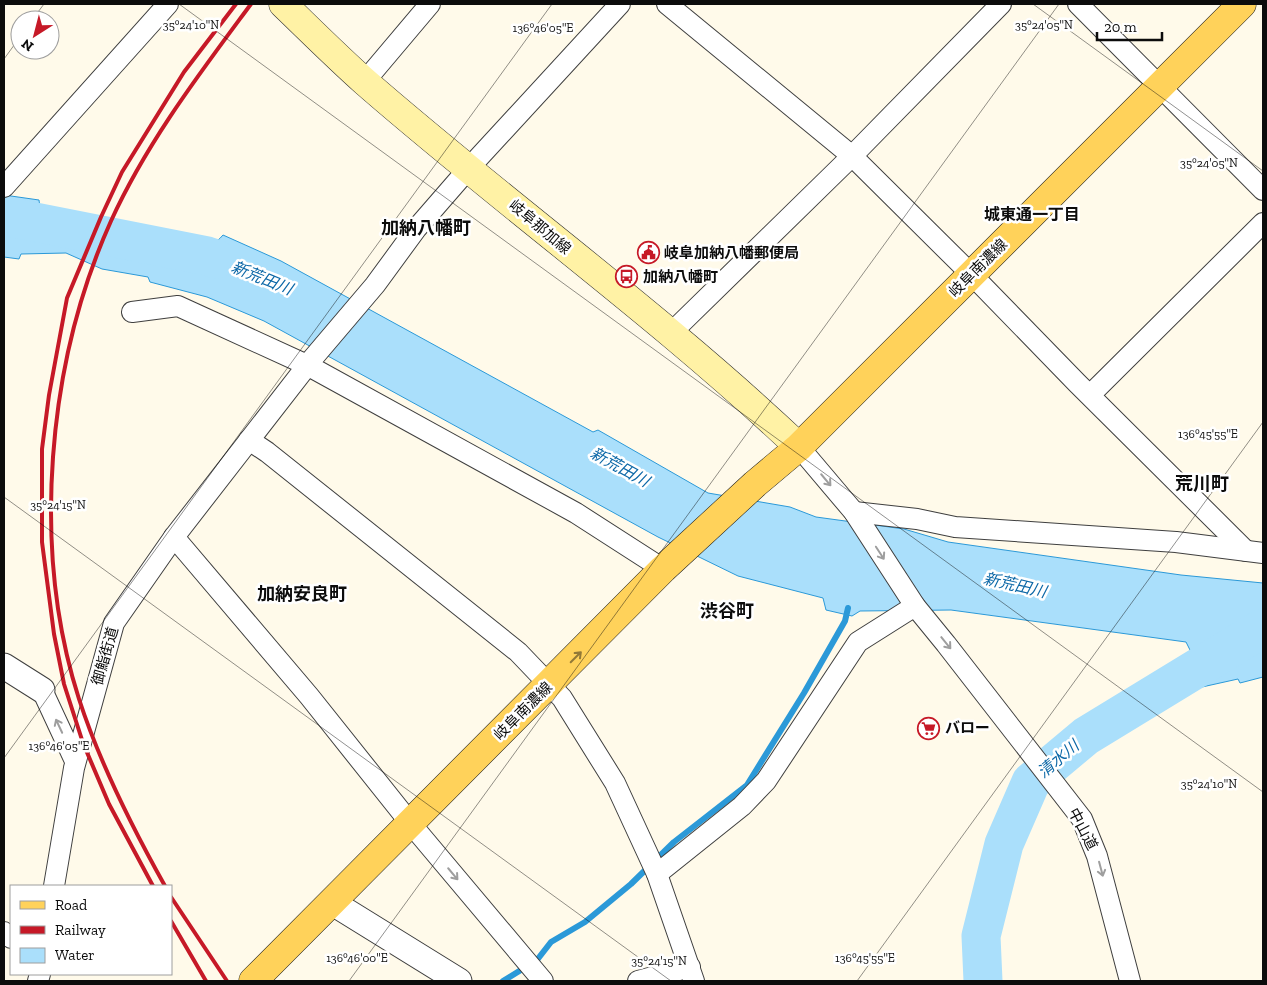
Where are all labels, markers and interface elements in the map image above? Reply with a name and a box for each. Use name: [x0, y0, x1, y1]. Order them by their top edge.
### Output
north arrow: [10, 10, 60, 60]
scale bar: [1097, 10, 1162, 42]
text: 35°24'10"N: [163, 18, 219, 32]
text: 35°24'05"N: [1015, 18, 1073, 32]
text: 20 m: [1104, 18, 1137, 36]
text: 136°46'05"E: [513, 21, 573, 35]
text: N: [18, 35, 37, 55]
text: 35°24'05"N: [1180, 156, 1238, 170]
street label: 岐阜那加線: [505, 196, 575, 258]
district label: 城東通一丁目: [984, 205, 1080, 224]
district label: 加納八幡町: [381, 217, 471, 239]
street label: 岐阜南濃線: [945, 235, 1011, 301]
public building icon: 岐阜加納八幡郵便局: [636, 241, 660, 265]
place label: 岐阜加納八幡郵便局: [664, 244, 799, 262]
water label: 新荒田川: [229, 257, 297, 300]
bus stop icon: 加納八幡町: [615, 265, 639, 289]
place label: 加納八幡町: [643, 268, 718, 286]
text: 136°45'55"E: [1178, 427, 1238, 441]
water label: 新荒田川: [587, 443, 654, 492]
one-way arrow: [820, 473, 832, 486]
district label: 荒川町: [1175, 473, 1229, 495]
text: 35°24'15"N: [30, 498, 86, 512]
one-way arrow: [875, 545, 885, 559]
water label: 新荒田川: [982, 569, 1050, 602]
district label: 加納安良町: [257, 583, 347, 605]
district label: 渋谷町: [700, 600, 754, 622]
street label: 御鮨街道: [88, 625, 122, 687]
one-way arrow: [940, 637, 952, 650]
one-way arrow: [570, 650, 582, 663]
street label: 岐阜南濃線: [490, 678, 556, 744]
supermarket icon: バロー: [917, 716, 941, 740]
one-way arrow: [54, 718, 64, 733]
place label: バロー: [945, 719, 990, 737]
water label: 清水川: [1034, 735, 1084, 782]
text: 136°46'05"E: [29, 739, 89, 753]
text: 35°24'10"N: [1181, 777, 1237, 791]
street label: 中山道: [1064, 805, 1102, 853]
one-way arrow: [1097, 861, 1106, 877]
one-way arrow: [447, 867, 458, 880]
legend: [10, 885, 172, 975]
text: Road: [55, 896, 88, 914]
text: Railway: [55, 921, 106, 939]
text: Water: [55, 946, 95, 964]
text: 136°46'00"E: [326, 951, 388, 965]
text: 136°45'55"E: [835, 951, 895, 965]
text: 35°24'15"N: [631, 954, 687, 968]

